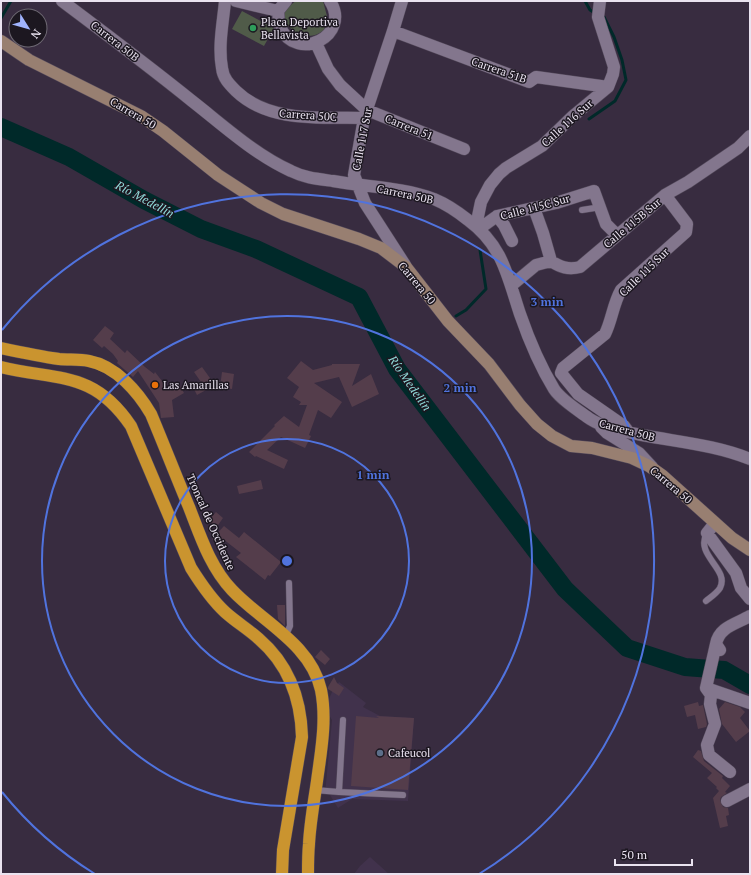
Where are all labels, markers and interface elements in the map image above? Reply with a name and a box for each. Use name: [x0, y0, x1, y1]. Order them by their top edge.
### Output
north arrow: [8, 8, 48, 48]
place label: Placa Deportiva Bellavista: [261, 15, 339, 42]
street label: Carrera 50B: [88, 18, 142, 64]
marker: Placa Deportiva Bellavista: [248, 23, 258, 33]
text: N: [27, 26, 44, 42]
street label: Carrera 51B: [470, 54, 529, 86]
street label: Carrera 50: [107, 94, 159, 132]
street label: Calle 116 Sur: [538, 96, 596, 150]
street label: Calle 117 Sur: [349, 105, 375, 172]
street label: Carrera 50C: [279, 106, 337, 124]
street label: Carrera 51: [383, 111, 435, 143]
water label: Río Medellín: [112, 177, 177, 221]
street label: Carrera 50B: [375, 181, 435, 207]
street label: Calle 115C Sur: [499, 191, 572, 223]
street label: Calle 115B Sur: [600, 194, 664, 251]
street label: Calle 115 Sur: [616, 244, 672, 299]
street label: Carrera 50: [395, 259, 439, 307]
text: 3 min: [531, 294, 564, 309]
water label: Río Medellín: [385, 352, 435, 414]
place label: Las Amarillas: [163, 378, 229, 392]
marker: Las Amarillas: [150, 380, 160, 390]
text: 2 min: [444, 380, 477, 395]
street label: Carrera 50B: [597, 416, 657, 444]
street label: Carrera 50: [647, 463, 695, 507]
text: 1 min: [357, 467, 390, 482]
street label: Troncal de Occidente: [184, 472, 239, 573]
centre of rings: [280, 554, 294, 568]
place label: Cafeucol: [388, 746, 430, 760]
marker: Cafeucol: [375, 748, 385, 758]
scale bar: [615, 841, 692, 867]
text: 50 m: [621, 847, 648, 862]

